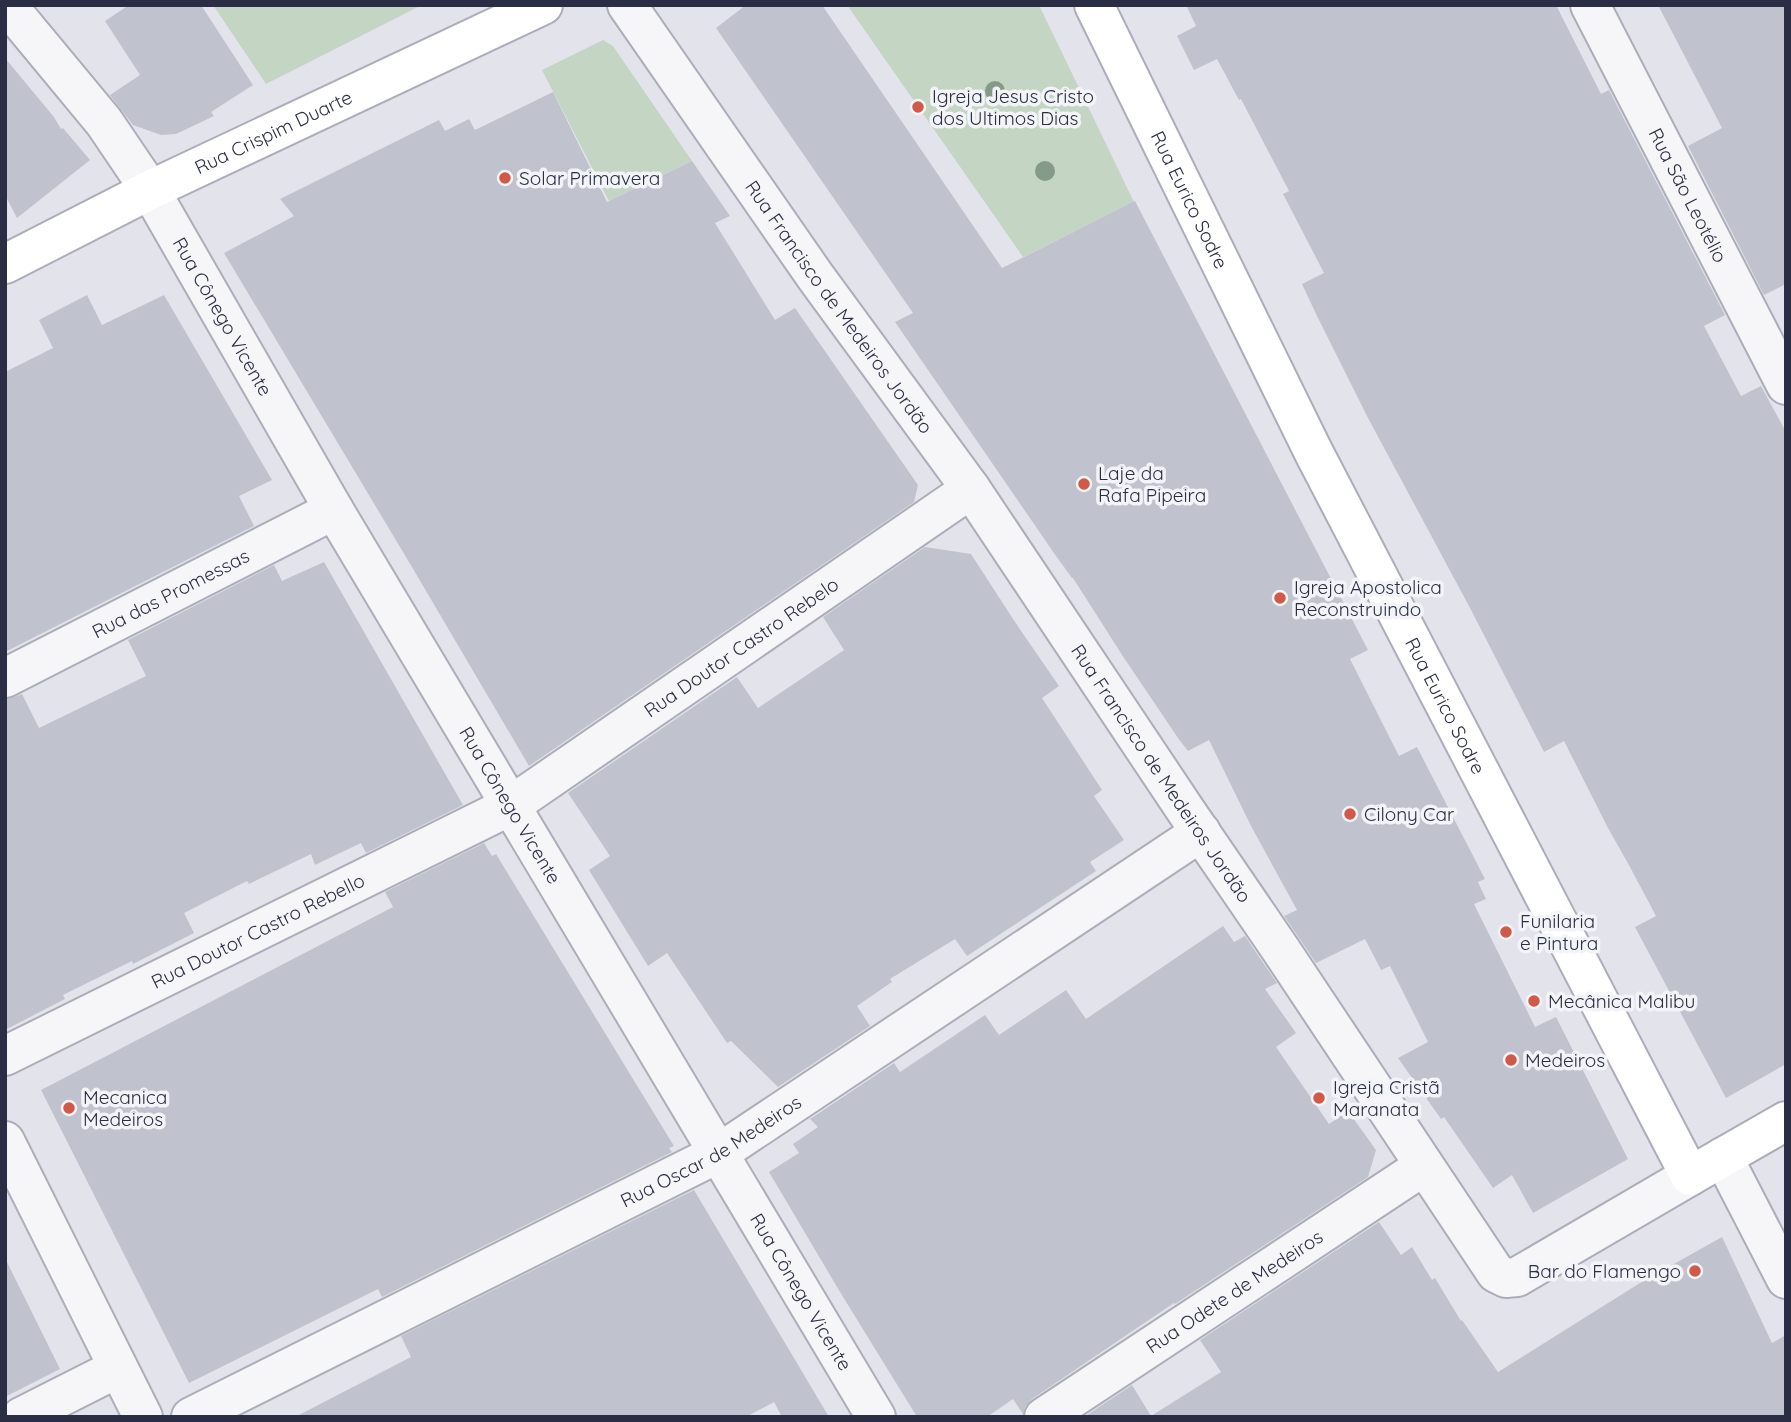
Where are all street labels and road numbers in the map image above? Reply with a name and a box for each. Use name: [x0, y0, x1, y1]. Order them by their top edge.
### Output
street label: Rua Crispim Duarte: [191, 85, 356, 179]
street label: Rua São Leotélio: [1643, 124, 1733, 267]
street label: Rua Eurico Sodre: [1146, 127, 1234, 273]
street label: Rua Francisco de Medeiros Jordão: [740, 176, 938, 438]
street label: Rua Cônego Vicente: [168, 233, 278, 400]
street label: Rua das Promessas: [88, 543, 253, 644]
street label: Rua Doutor Castro Rebelo: [639, 572, 843, 722]
street label: Rua Eurico Sodre: [1400, 633, 1491, 778]
street label: Rua Francisco de Medeiros Jordão: [1066, 640, 1257, 907]
street label: Rua Cônego Vicente: [454, 722, 567, 888]
street label: Rua Doutor Castro Rebello: [147, 868, 368, 994]
street label: Rua Oscar de Medeiros: [616, 1090, 806, 1212]
street label: Rua Cônego Vicente: [745, 1209, 857, 1375]
street label: Rua Odete de Medeiros: [1141, 1224, 1327, 1358]

